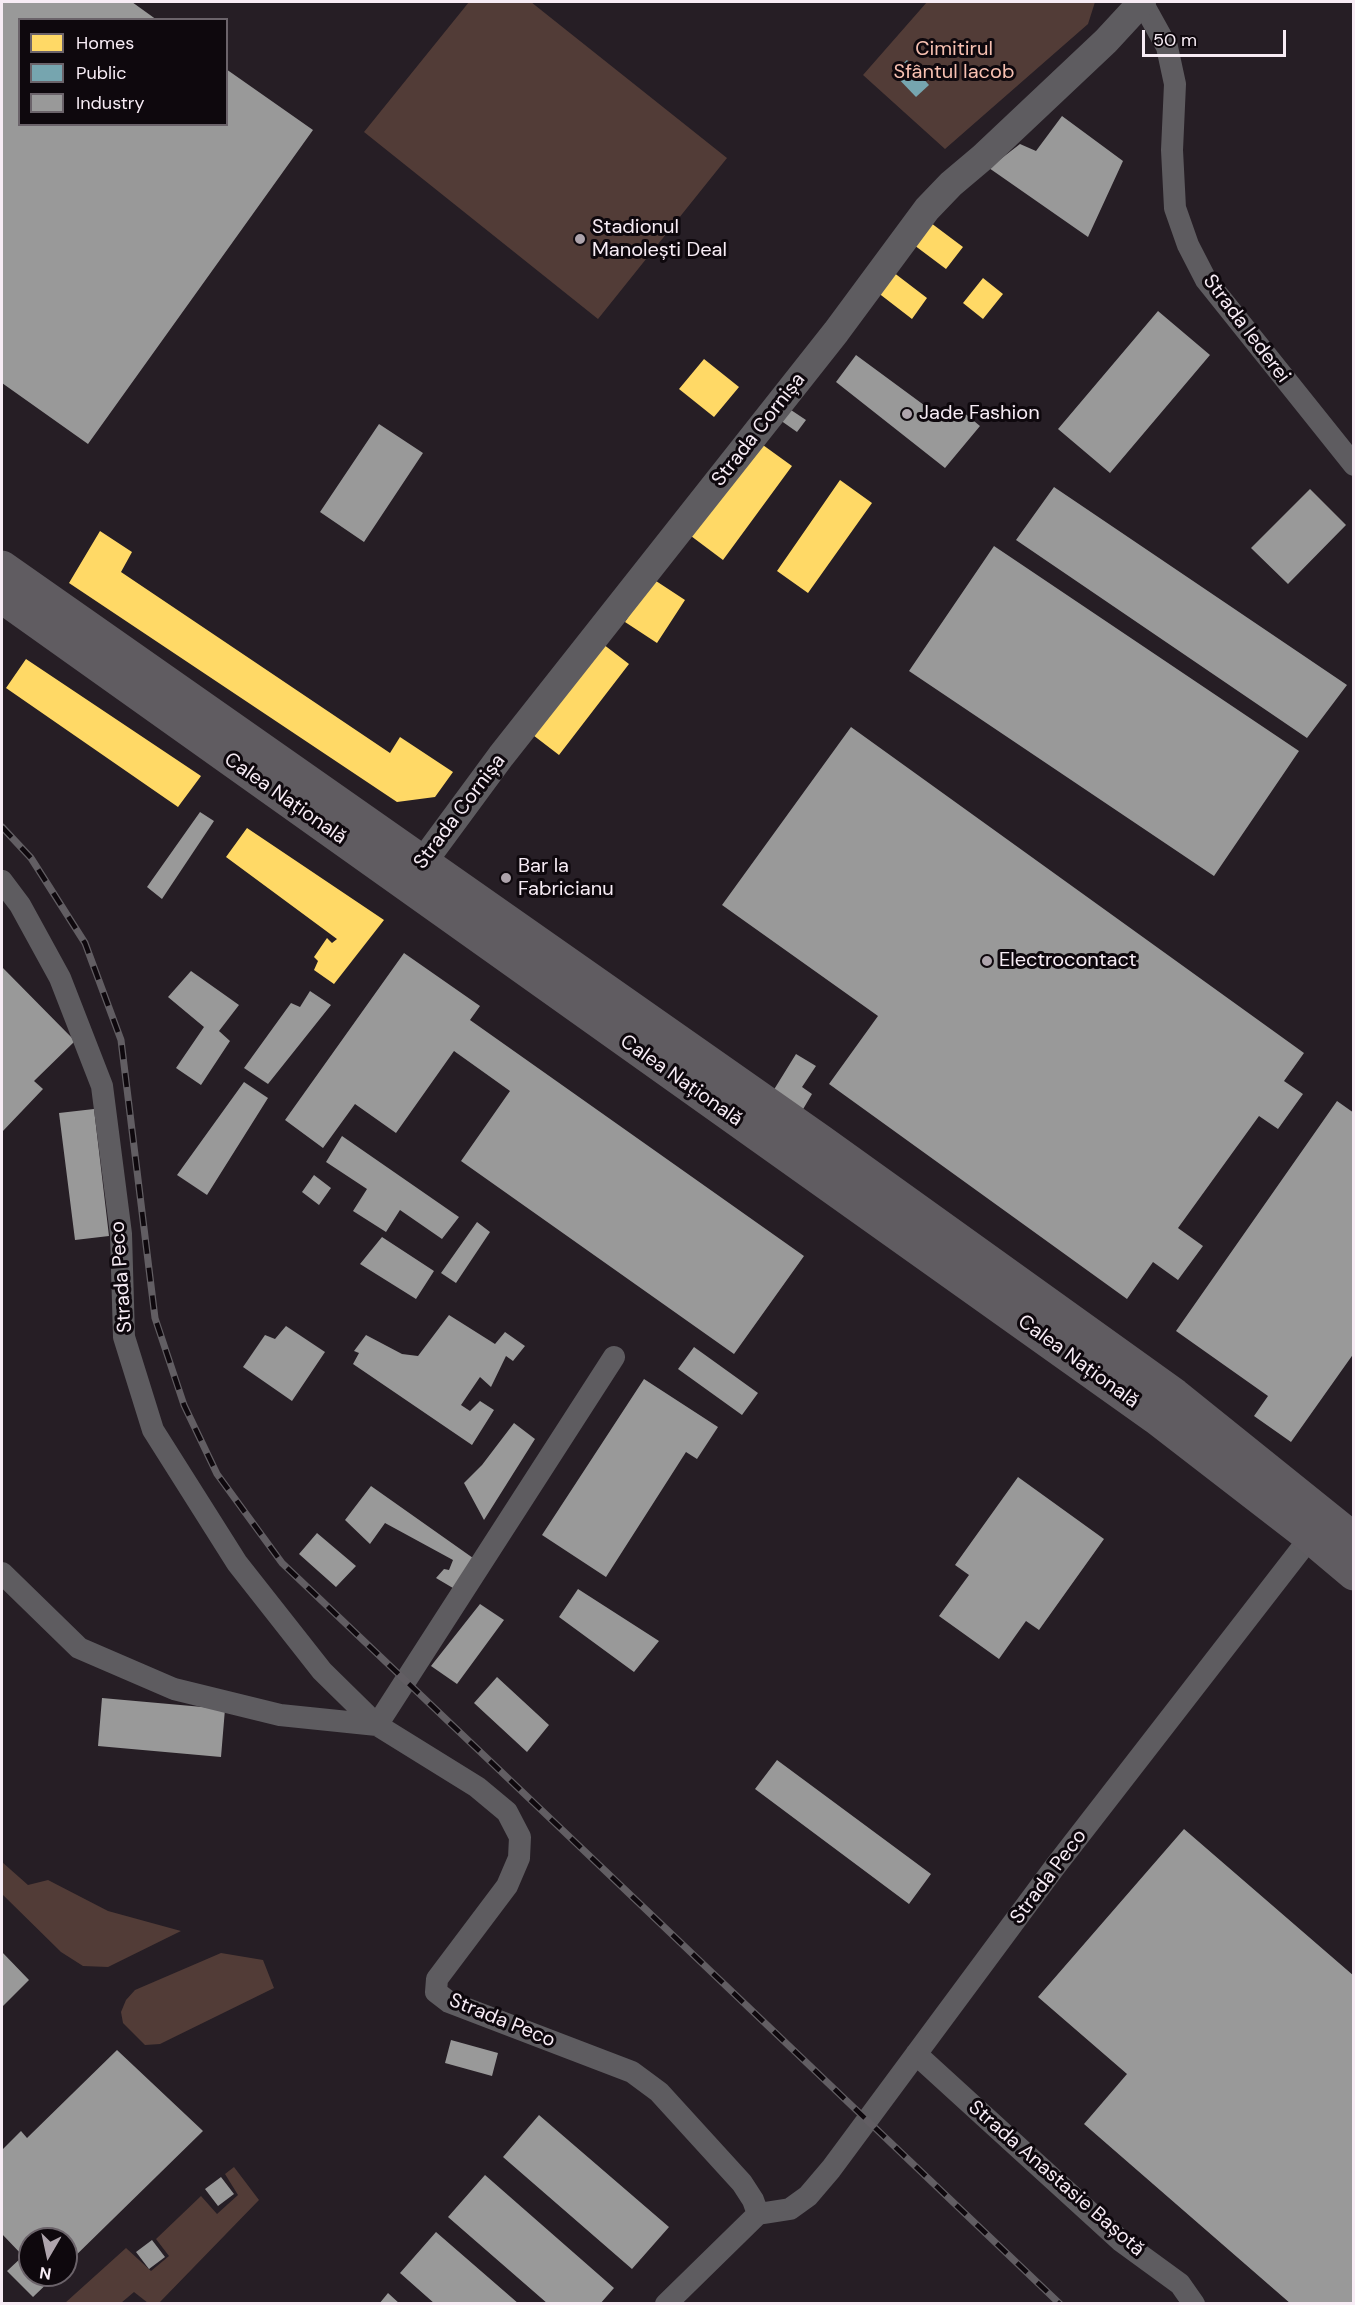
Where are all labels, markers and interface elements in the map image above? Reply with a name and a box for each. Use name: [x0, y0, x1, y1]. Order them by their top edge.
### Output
legend: [18, 18, 228, 126]
scale bar: [1145, 18, 1289, 56]
text: 50 m: [1153, 28, 1197, 52]
text: Homes: [76, 31, 134, 55]
park label: Cimitirul Sfântul Iacob: [894, 38, 1014, 85]
text: Public: [76, 61, 127, 85]
text: Industry: [76, 91, 145, 115]
place label: Stadionul Manolești Deal: [592, 216, 727, 263]
marker: Stadionul Manolești Deal: [573, 232, 587, 246]
street label: Strada Iederei: [1197, 270, 1295, 388]
street label: Strada Cornișa: [707, 369, 811, 491]
place label: Jade Fashion: [919, 402, 1040, 426]
marker: Jade Fashion: [900, 407, 914, 421]
street label: Calea Națională: [219, 748, 351, 850]
street label: Strada Cornișa: [409, 750, 511, 874]
place label: Bar la Fabricianu: [518, 855, 614, 902]
marker: Bar la Fabricianu: [499, 871, 513, 885]
place label: Electrocontact: [999, 949, 1136, 973]
marker: Electrocontact: [980, 954, 994, 968]
street label: Calea Națională: [615, 1030, 747, 1132]
street label: Strada Peco: [106, 1220, 138, 1334]
street label: Calea Națională: [1013, 1310, 1143, 1414]
street label: Strada Peco: [1006, 1825, 1092, 1929]
street label: Strada Peco: [446, 1989, 558, 2053]
street label: Strada Anastasie Bașotă: [963, 2096, 1149, 2262]
north arrow: [18, 2227, 78, 2287]
text: N: [38, 2262, 53, 2285]

